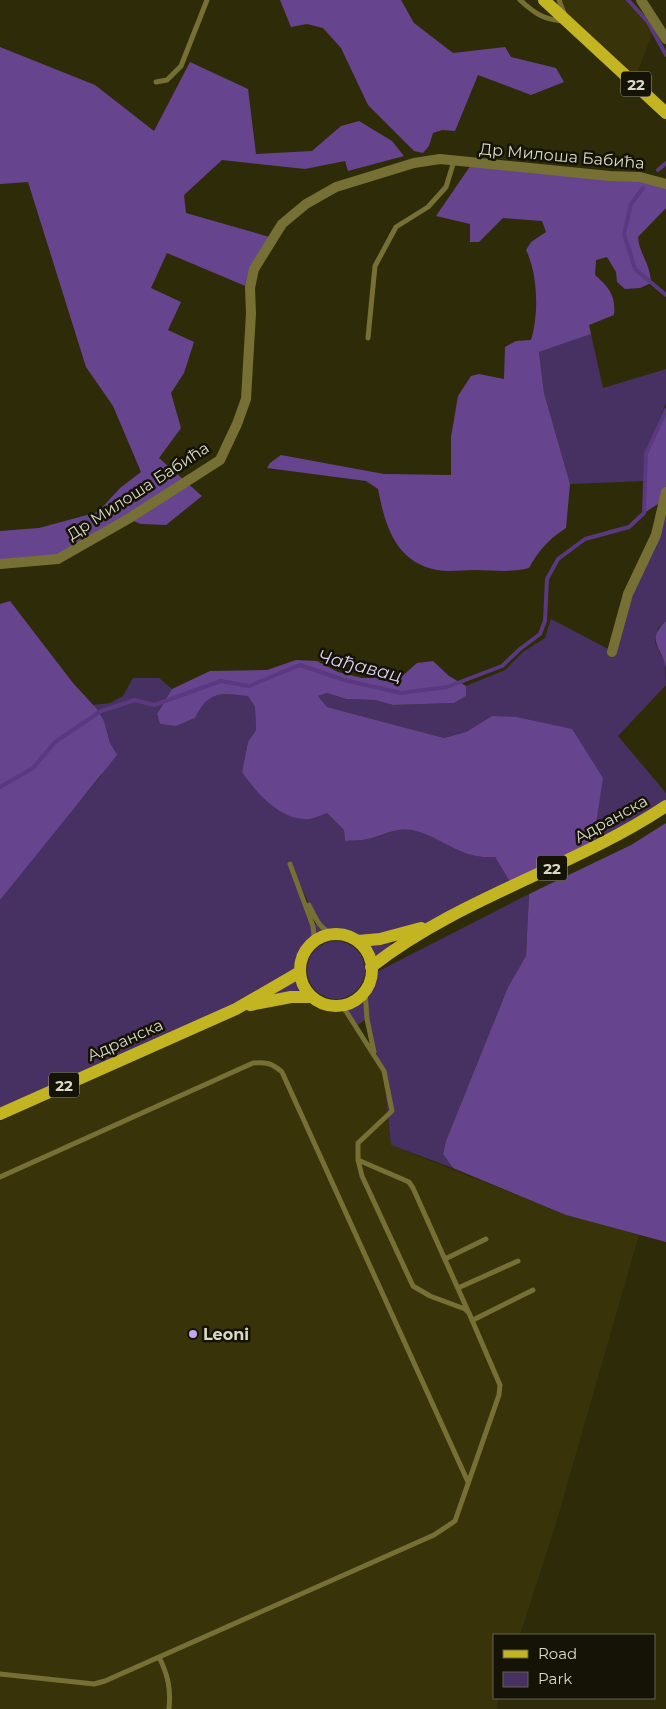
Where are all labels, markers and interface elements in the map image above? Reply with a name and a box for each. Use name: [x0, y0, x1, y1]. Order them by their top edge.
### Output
road number: 22: [621, 72, 651, 96]
street label: Др Милоша Бабића: [479, 139, 645, 173]
street label: Др Милоша Бабића: [63, 438, 213, 544]
water label: Чађавац: [316, 645, 404, 687]
street label: Адранска: [571, 791, 651, 847]
road number: 22: [537, 856, 567, 880]
street label: Адранска: [84, 1015, 166, 1065]
road number: 22: [49, 1072, 79, 1098]
place label: Leoni: [203, 1325, 249, 1344]
marker: Leoni: [187, 1328, 199, 1340]
legend: [493, 1634, 656, 1699]
text: Road: [538, 1644, 577, 1663]
text: Park: [538, 1669, 572, 1688]

